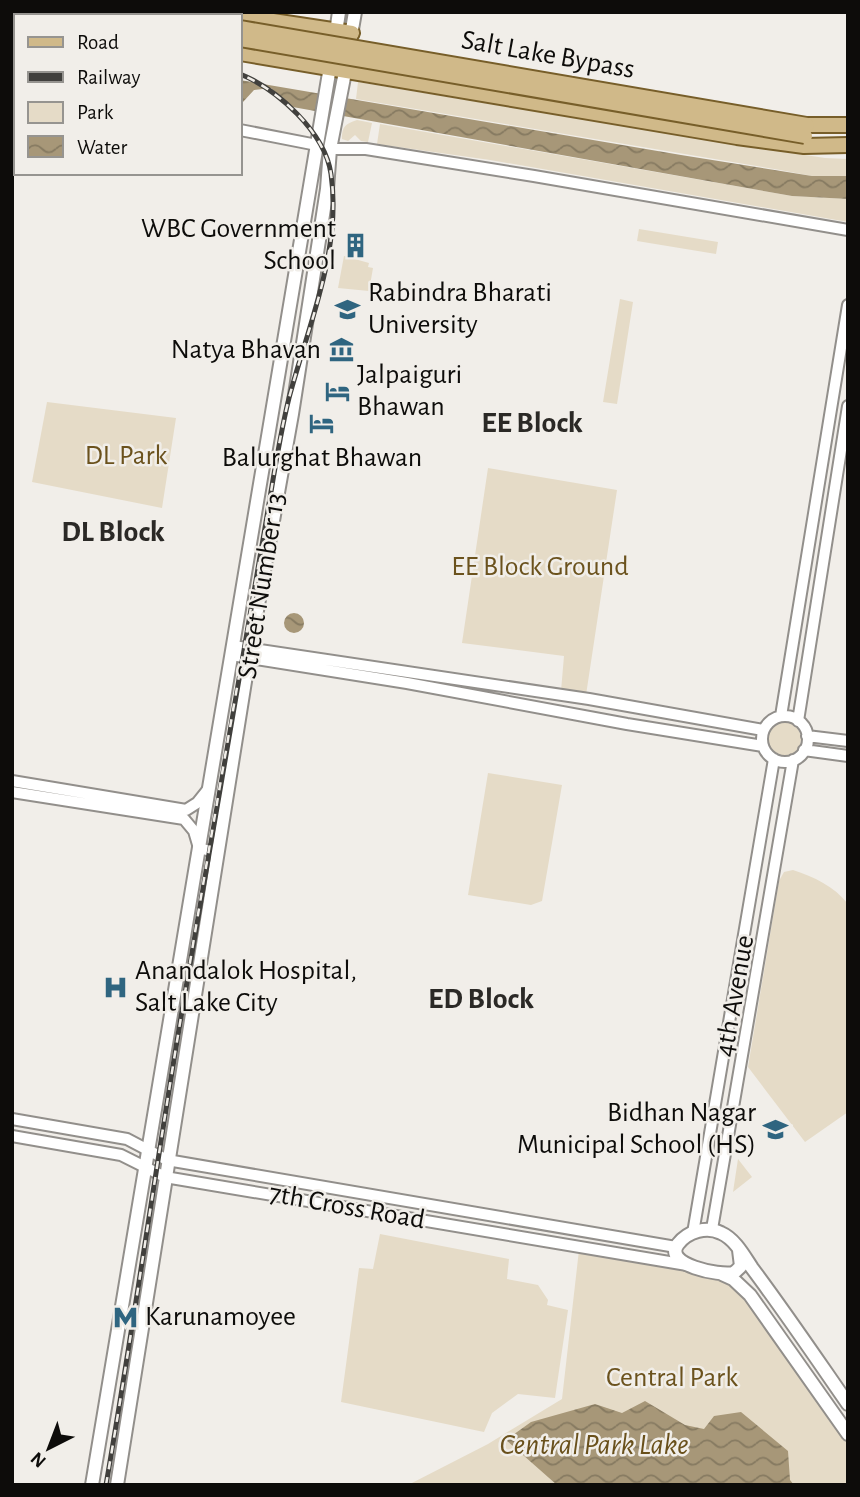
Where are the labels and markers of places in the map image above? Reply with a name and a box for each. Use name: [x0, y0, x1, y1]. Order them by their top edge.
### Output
place label: WBC Government School: [141, 215, 336, 275]
building icon: WBC Government School: [342, 231, 370, 259]
place label: Rabindra Bharati University: [368, 279, 552, 339]
school or university icon: Rabindra Bharati University: [334, 295, 362, 323]
place label: Natya Bhavan: [171, 336, 321, 364]
museum icon: Natya Bhavan: [327, 336, 355, 364]
place label: Jalpaiguri Bhawan: [357, 361, 462, 421]
hotel icon: Jalpaiguri Bhawan: [323, 377, 351, 405]
hotel icon: Balurghat Bhawan: [308, 410, 336, 438]
place label: Balurghat Bhawan: [222, 444, 422, 472]
place label: Anandalok Hospital, Salt Lake City: [135, 957, 357, 1017]
hospital icon: Anandalok Hospital, Salt Lake City: [101, 973, 129, 1001]
place label: Bidhan Nagar Municipal School (HS): [517, 1099, 756, 1159]
school or university icon: Bidhan Nagar Municipal School (HS): [762, 1115, 790, 1143]
metro station icon: Karunamoyee: [111, 1303, 139, 1331]
place label: Karunamoyee: [145, 1303, 296, 1331]

